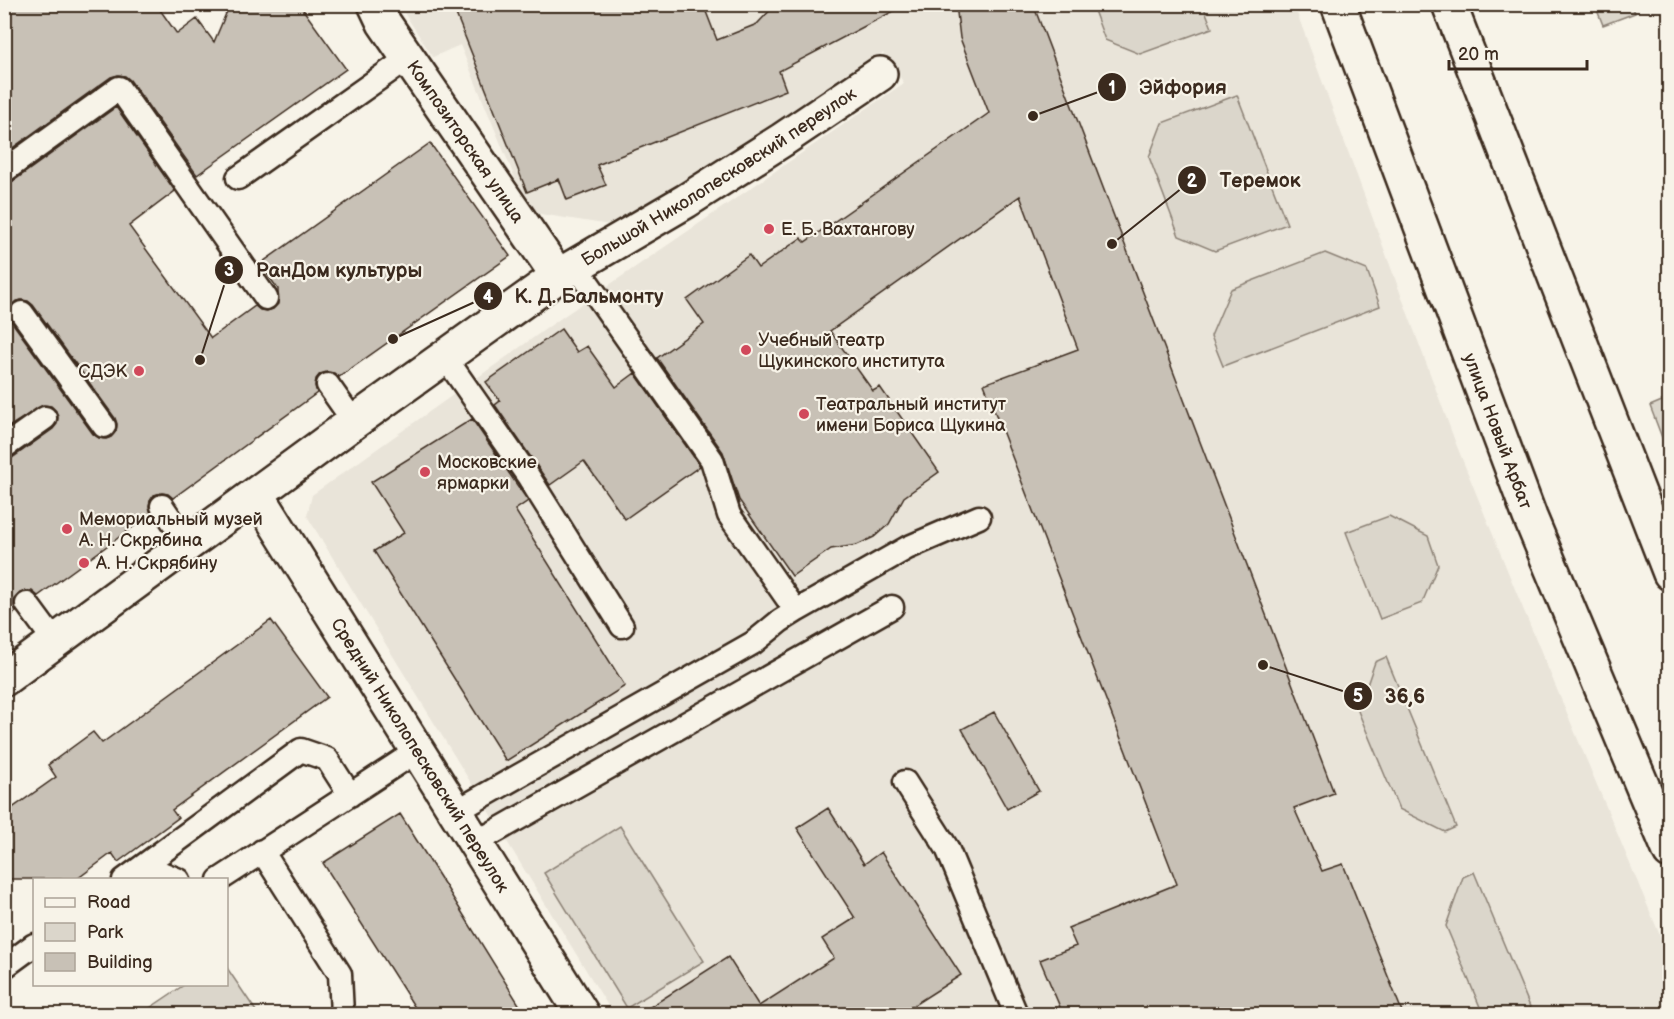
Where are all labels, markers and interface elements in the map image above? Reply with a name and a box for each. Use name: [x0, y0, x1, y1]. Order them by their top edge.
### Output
scale bar: [1449, 33, 1587, 71]
text: 20 m: [1458, 44, 1499, 65]
street label: Композиторская улица: [402, 56, 529, 227]
callout: Эйфория: [1097, 68, 1238, 106]
text: Эйфория: [1139, 76, 1227, 100]
text: 1: [1108, 78, 1116, 99]
street label: Большой Николопесковский переулок: [578, 83, 860, 270]
callout: Теремок: [1177, 161, 1312, 199]
text: Теремок: [1219, 169, 1301, 193]
text: 2: [1187, 171, 1198, 192]
place label: Е. Б. Вахтангову: [781, 219, 915, 240]
marker: Е. Б. Вахтангову: [762, 222, 776, 236]
callout: РанДом культуры: [214, 251, 434, 289]
text: РанДом культуры: [256, 259, 422, 283]
text: 3: [224, 260, 234, 281]
callout: К. Д. Бальмонту: [473, 277, 676, 315]
text: К. Д. Бальмонту: [514, 285, 664, 309]
text: 4: [483, 287, 494, 308]
place label: Учебный театр Щукинского института: [758, 330, 945, 372]
marker: Учебный театр Щукинского института: [739, 343, 753, 357]
street label: улица Новый Арбат: [1459, 350, 1537, 513]
place label: СДЭК: [78, 361, 127, 382]
marker: СДЭК: [132, 364, 146, 378]
place label: Театральный институт имени Бориса Щукина: [816, 394, 1007, 436]
marker: Театральный институт имени Бориса Щукина: [797, 407, 811, 421]
place label: Московские ярмарки: [437, 452, 537, 494]
marker: Московские ярмарки: [418, 465, 432, 479]
place label: Мемориальный музей А. Н. Скрябина: [78, 509, 263, 551]
marker: Мемориальный музей А. Н. Скрябина: [60, 522, 74, 536]
place label: А. Н. Скрябину: [95, 553, 218, 574]
marker: А. Н. Скрябину: [77, 556, 91, 570]
street label: Средний Николопесковский переулок: [327, 614, 514, 897]
callout: 36,6: [1343, 677, 1437, 715]
text: 36,6: [1385, 685, 1425, 709]
text: 5: [1353, 686, 1363, 707]
legend: [33, 878, 228, 986]
text: Road: [87, 892, 131, 913]
text: Park: [87, 922, 123, 943]
text: Building: [87, 952, 153, 973]

